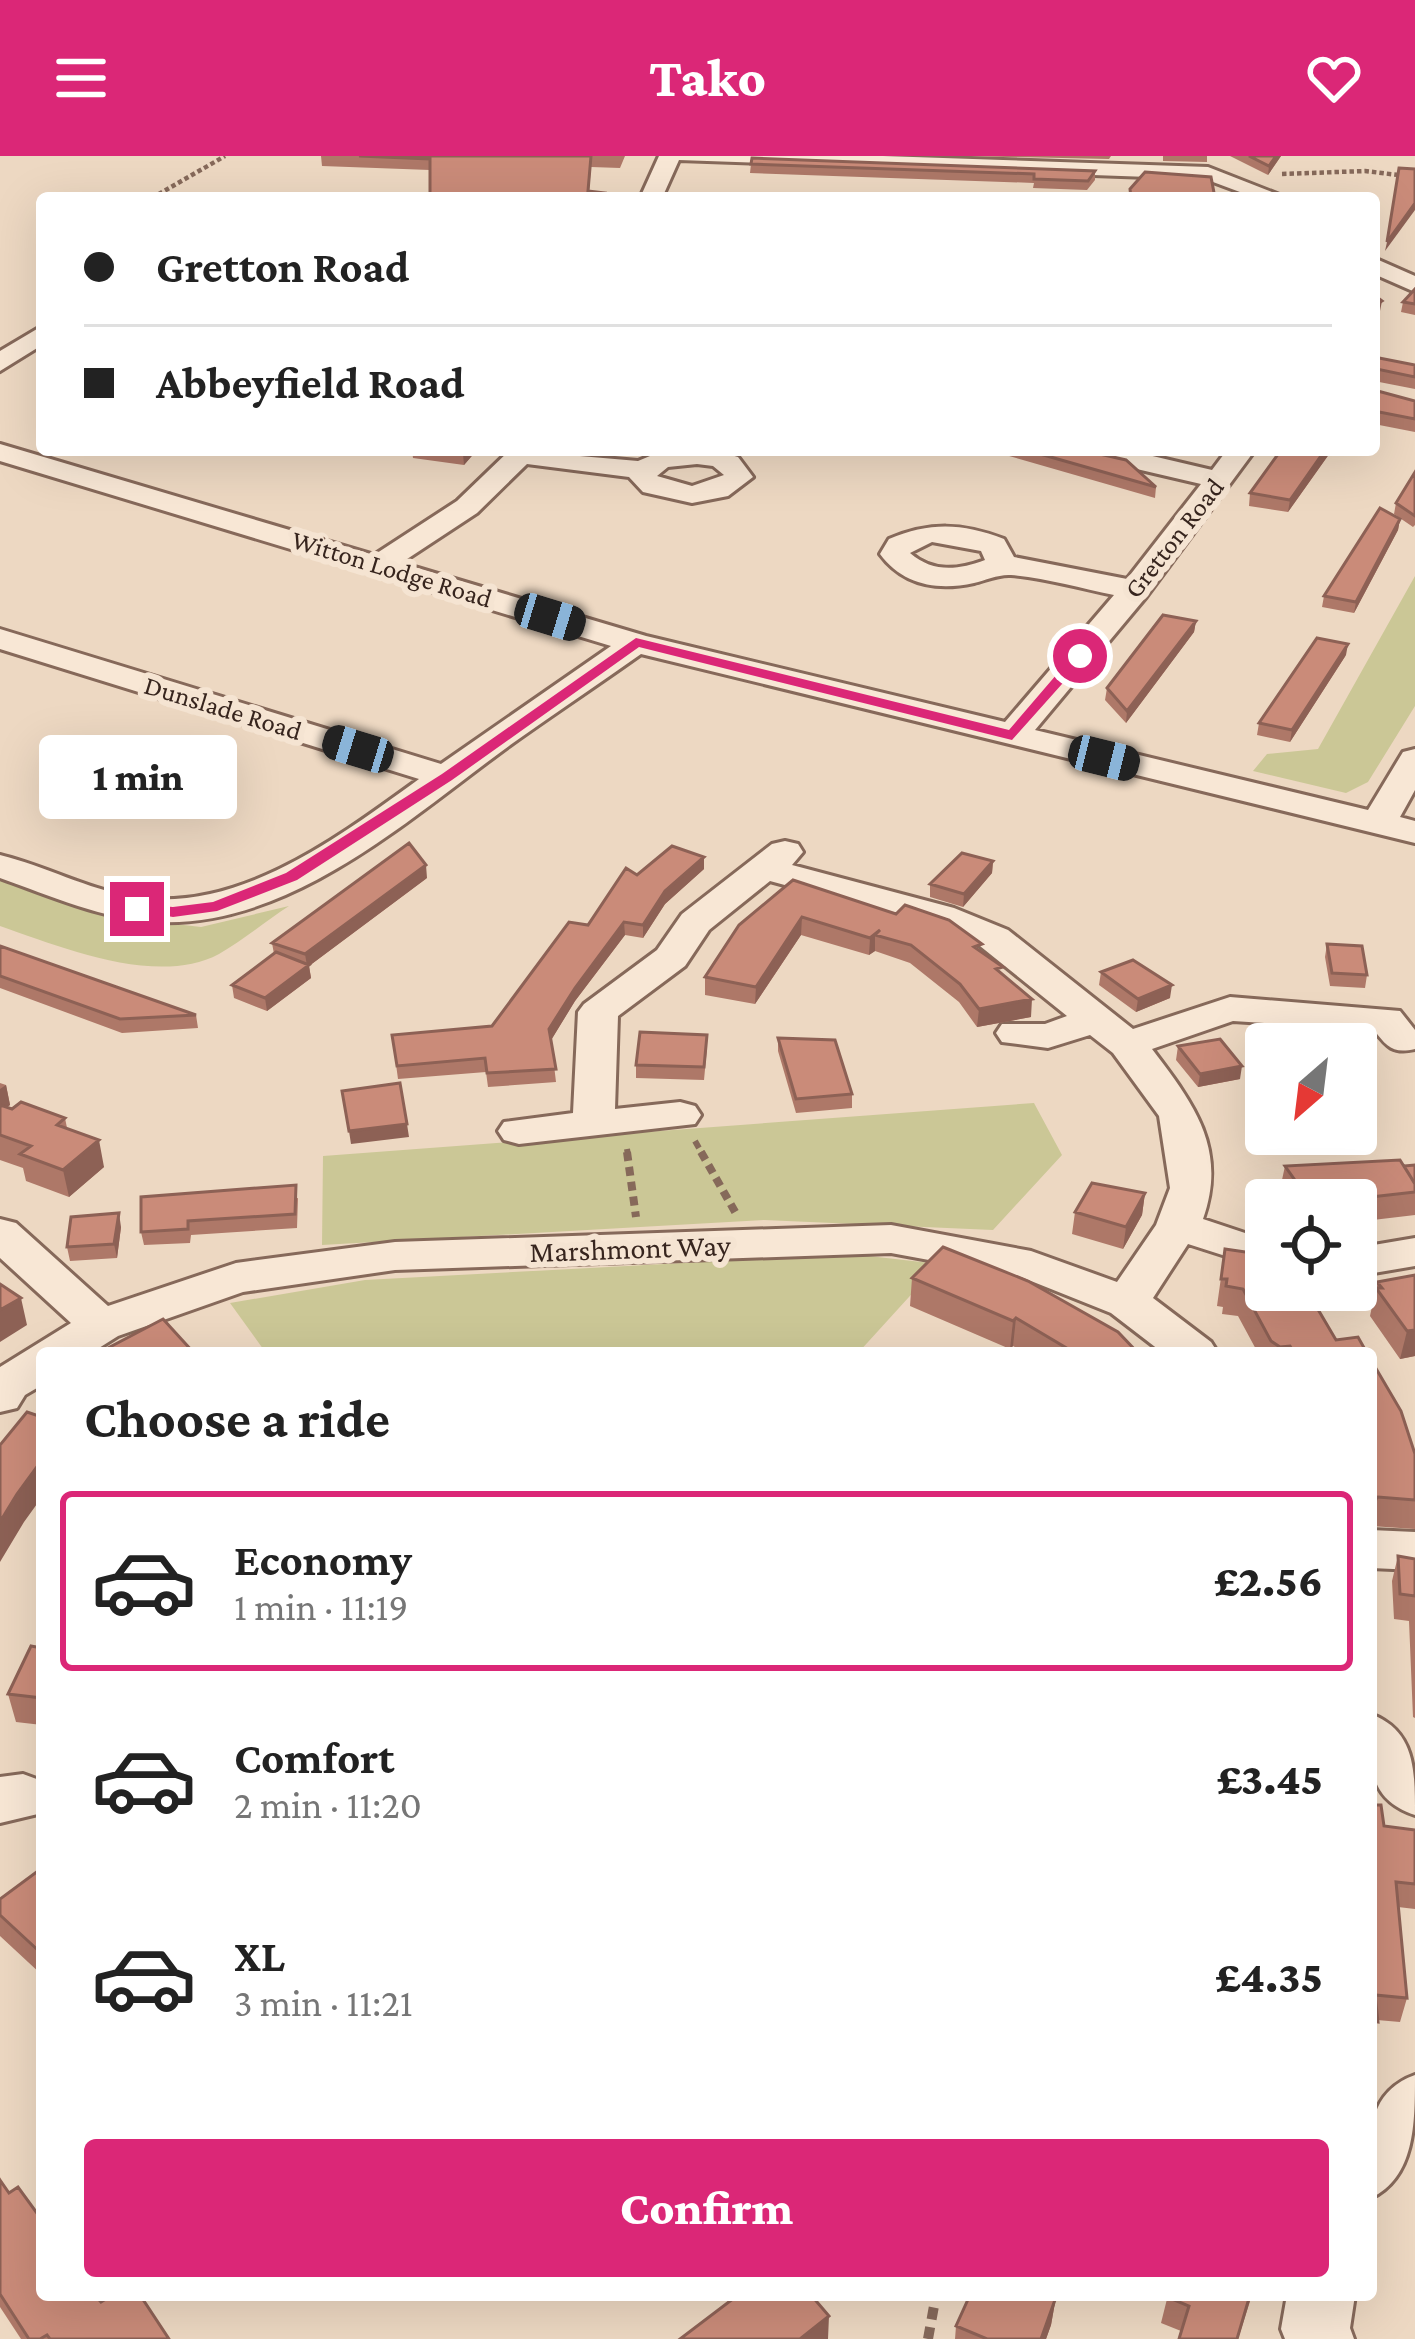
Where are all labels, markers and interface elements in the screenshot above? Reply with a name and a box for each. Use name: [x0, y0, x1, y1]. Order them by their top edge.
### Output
icon: menu: [48, 45, 114, 111]
icon: heart: [1301, 45, 1367, 111]
text: Tako: [649, 48, 766, 108]
text: Gretton Road: [156, 242, 409, 292]
text: Abbeyfield Road: [156, 358, 465, 408]
street label: Gretton Road: [1118, 472, 1230, 604]
street label: Witton Lodge Road: [288, 524, 496, 614]
car: [510, 589, 590, 645]
route start: [1053, 629, 1107, 683]
street label: Dunslade Road: [141, 670, 305, 746]
car: [318, 721, 398, 777]
car: [1065, 732, 1143, 784]
callout: 1 min: [38, 735, 236, 819]
text: 1 min: [92, 755, 184, 798]
route end: [110, 882, 164, 936]
north arrow: [1245, 1023, 1377, 1155]
map controls: [1245, 1023, 1377, 1311]
button: locate: [1245, 1179, 1377, 1311]
street label: Marshmont Way: [529, 1228, 732, 1269]
text: Choose a ride: [84, 1389, 390, 1449]
icon: car: [90, 1527, 198, 1635]
text: Economy: [234, 1535, 412, 1585]
text: £2.56: [1214, 1556, 1323, 1606]
text: 1 min · 11:19: [234, 1585, 408, 1628]
icon: car: [90, 1725, 198, 1833]
text: Comfort: [234, 1733, 395, 1783]
text: £3.45: [1217, 1754, 1323, 1804]
text: 2 min · 11:20: [234, 1783, 422, 1826]
icon: car: [90, 1923, 198, 2031]
text: XL: [234, 1931, 285, 1981]
text: £4.35: [1215, 1952, 1323, 2002]
text: 3 min · 11:21: [234, 1981, 413, 2024]
button: Confirm: [84, 2139, 1329, 2277]

